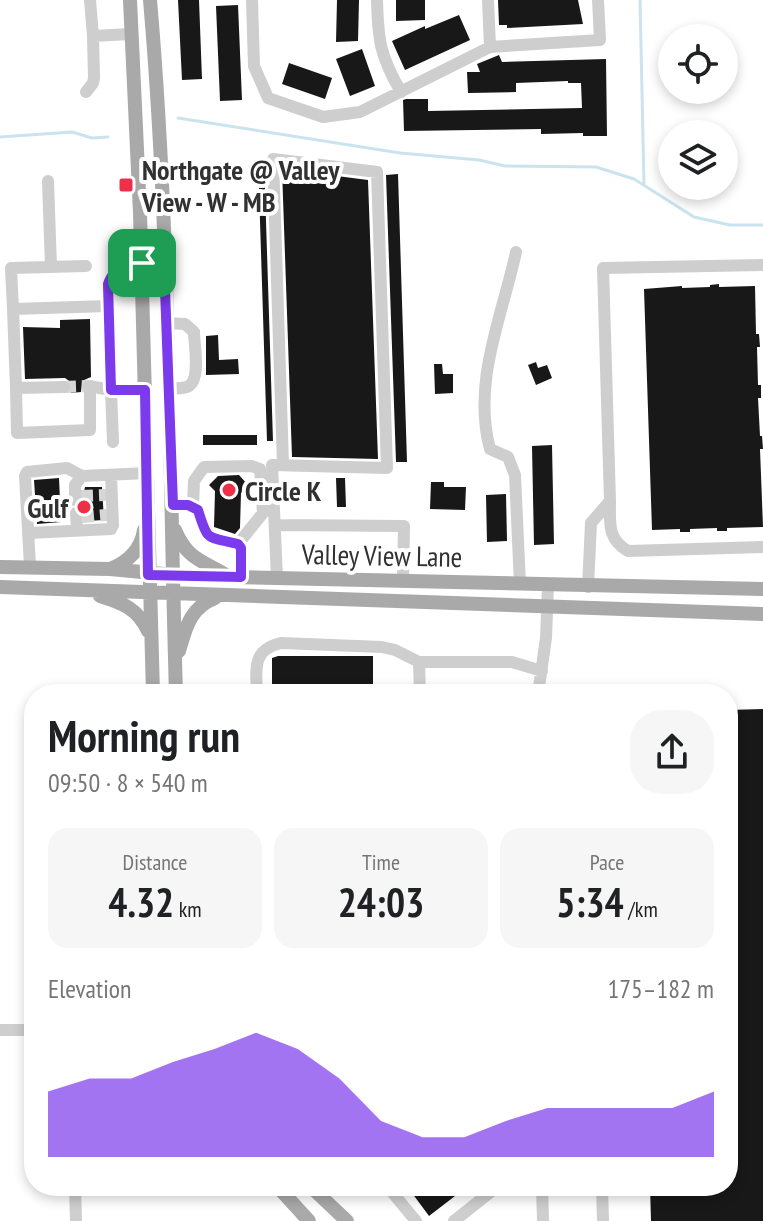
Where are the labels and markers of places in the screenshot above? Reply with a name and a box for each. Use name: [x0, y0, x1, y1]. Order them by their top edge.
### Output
place label: Northgate @ Valley View - W - MB: [141, 151, 340, 220]
marker: Northgate @ Valley View - W - MB: [117, 176, 135, 194]
pin: [108, 229, 176, 297]
place label: Circle K: [245, 472, 322, 509]
marker: Circle K: [220, 481, 238, 499]
place label: Gulf: [27, 489, 70, 526]
marker: Gulf: [75, 498, 93, 516]

